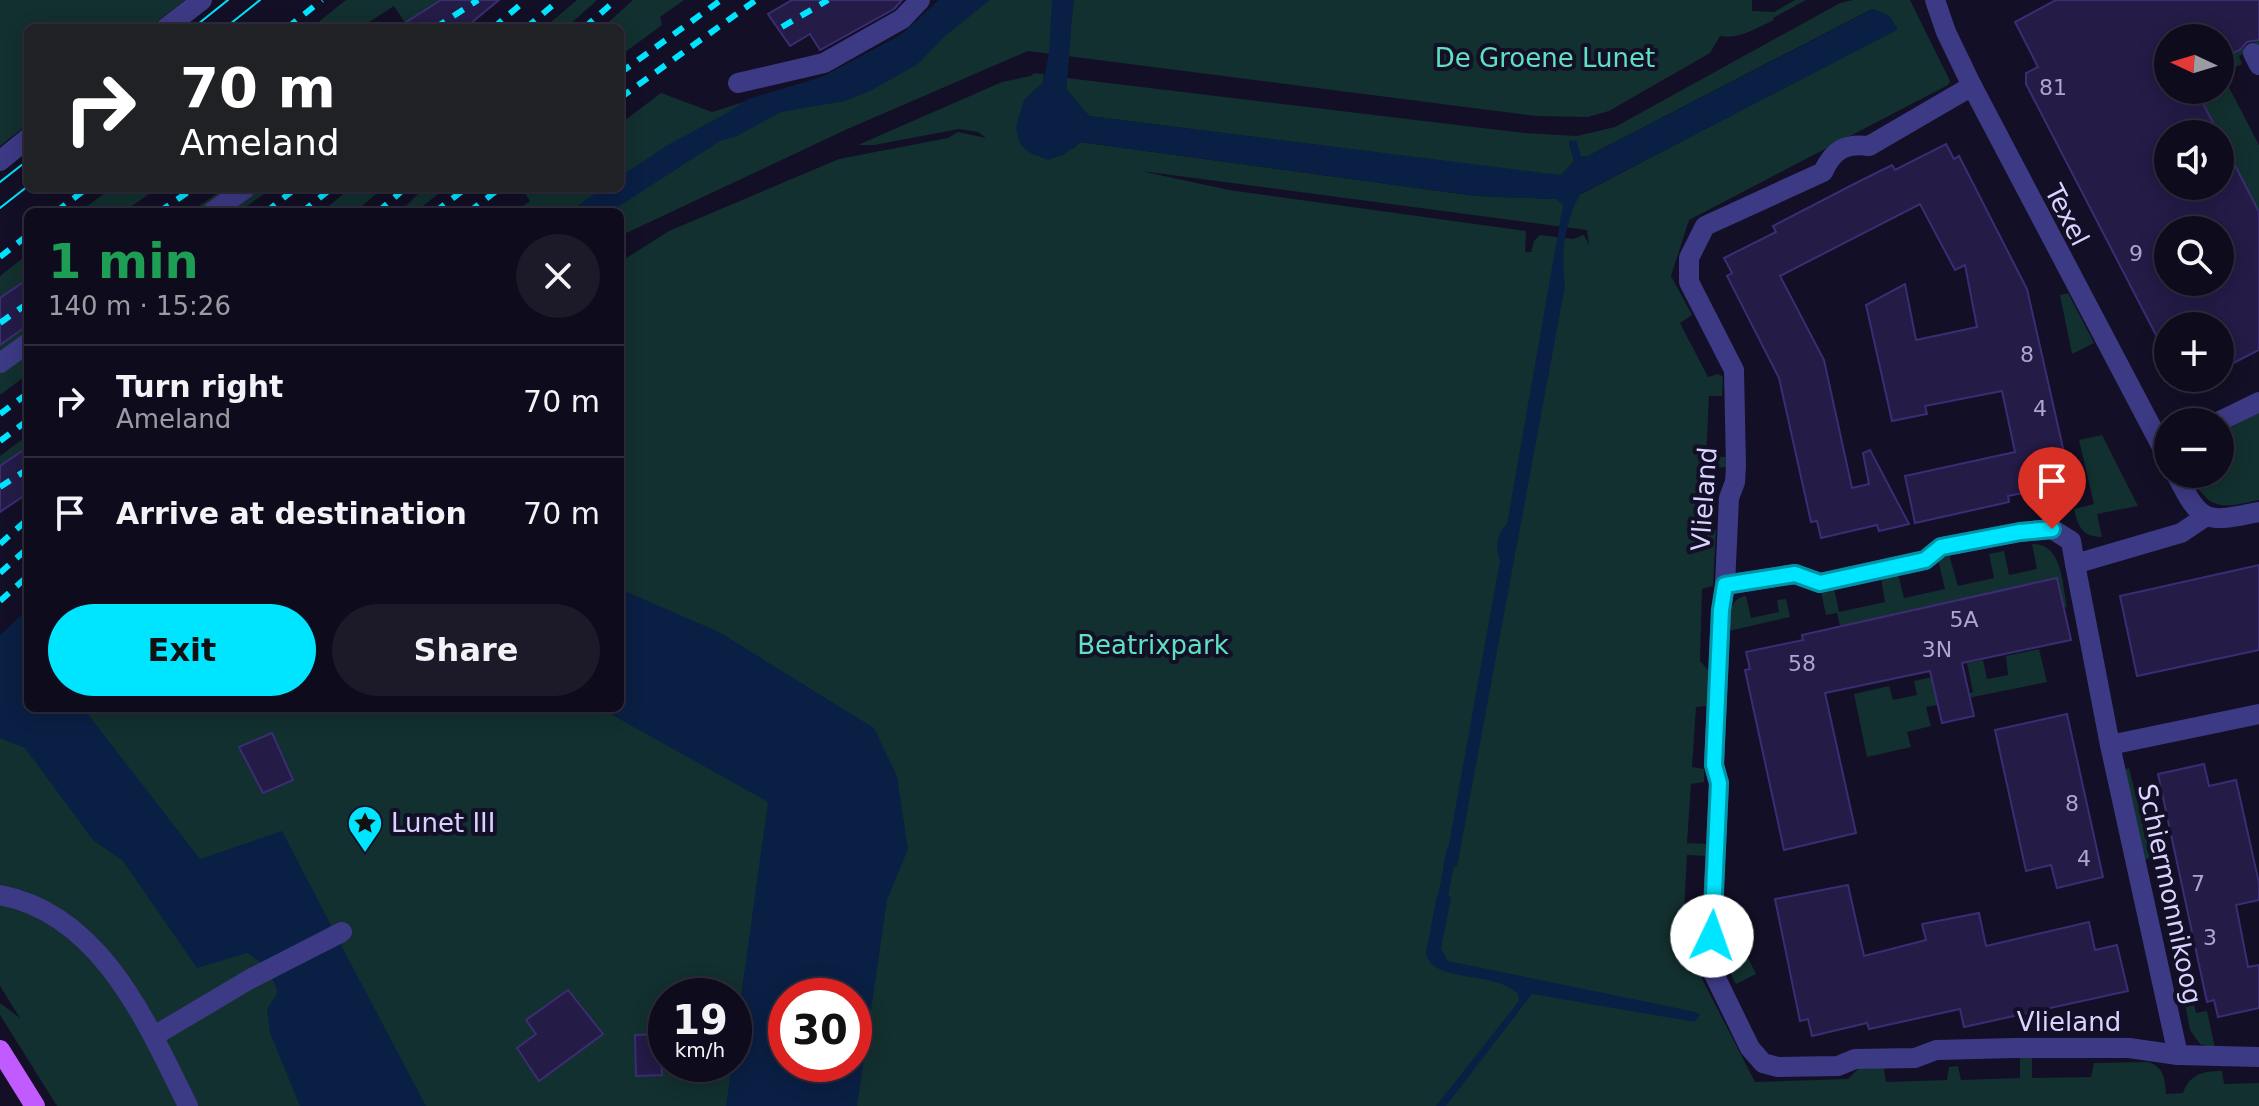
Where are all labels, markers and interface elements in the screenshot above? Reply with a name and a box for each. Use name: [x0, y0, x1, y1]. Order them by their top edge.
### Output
north arrow: [2154, 24, 2234, 104]
map controls: [2154, 24, 2234, 488]
park label: De Groene Lunet: [1435, 43, 1655, 73]
text: 70 m: [180, 55, 336, 120]
icon: right: [48, 56, 152, 160]
house number: 81: [2039, 75, 2067, 100]
button: sound: [2154, 120, 2234, 200]
text: Ameland: [180, 122, 340, 163]
street label: Texel: [2038, 178, 2095, 251]
button: search: [2154, 216, 2234, 296]
text: 1 min: [48, 233, 199, 289]
button: close: [516, 234, 600, 318]
house number: 9: [2129, 241, 2143, 266]
text: 140 m · 15:26: [48, 291, 231, 321]
button: +: [2154, 312, 2234, 392]
house number: 8: [2020, 342, 2034, 367]
text: Turn right: [116, 369, 283, 404]
icon: right: [48, 379, 92, 423]
text: 70 m: [523, 384, 600, 419]
house number: 4: [2033, 396, 2047, 421]
text: Ameland: [116, 404, 231, 434]
button: −: [2154, 408, 2234, 488]
street label: Vlieland: [1685, 446, 1723, 552]
pin: [2018, 447, 2086, 529]
icon: arrive: [2030, 459, 2074, 503]
icon: arrive: [48, 491, 92, 535]
text: Arrive at destination: [116, 496, 467, 531]
text: 70 m: [523, 496, 600, 531]
button: Exit: [48, 604, 316, 696]
button: Share: [332, 604, 600, 696]
house number: 5A: [1949, 607, 1979, 632]
park label: Beatrixpark: [1077, 630, 1229, 660]
house number: 3N: [1922, 637, 1952, 662]
house number: 58: [1788, 651, 1816, 676]
street label: Schiermonnikoog: [2132, 781, 2208, 1007]
house number: 8: [2065, 791, 2079, 816]
place icon: Lunet III: [346, 804, 384, 854]
place label: Lunet III: [391, 808, 495, 838]
house number: 4: [2077, 846, 2091, 871]
house number: 7: [2191, 871, 2205, 896]
position arrow: [1670, 894, 1754, 978]
house number: 3: [2203, 925, 2217, 950]
speed limit sign: 30: [768, 978, 872, 1082]
text: 19: [672, 997, 728, 1043]
street label: Vlieland: [2017, 1007, 2121, 1037]
text: km/h: [675, 1038, 725, 1062]

